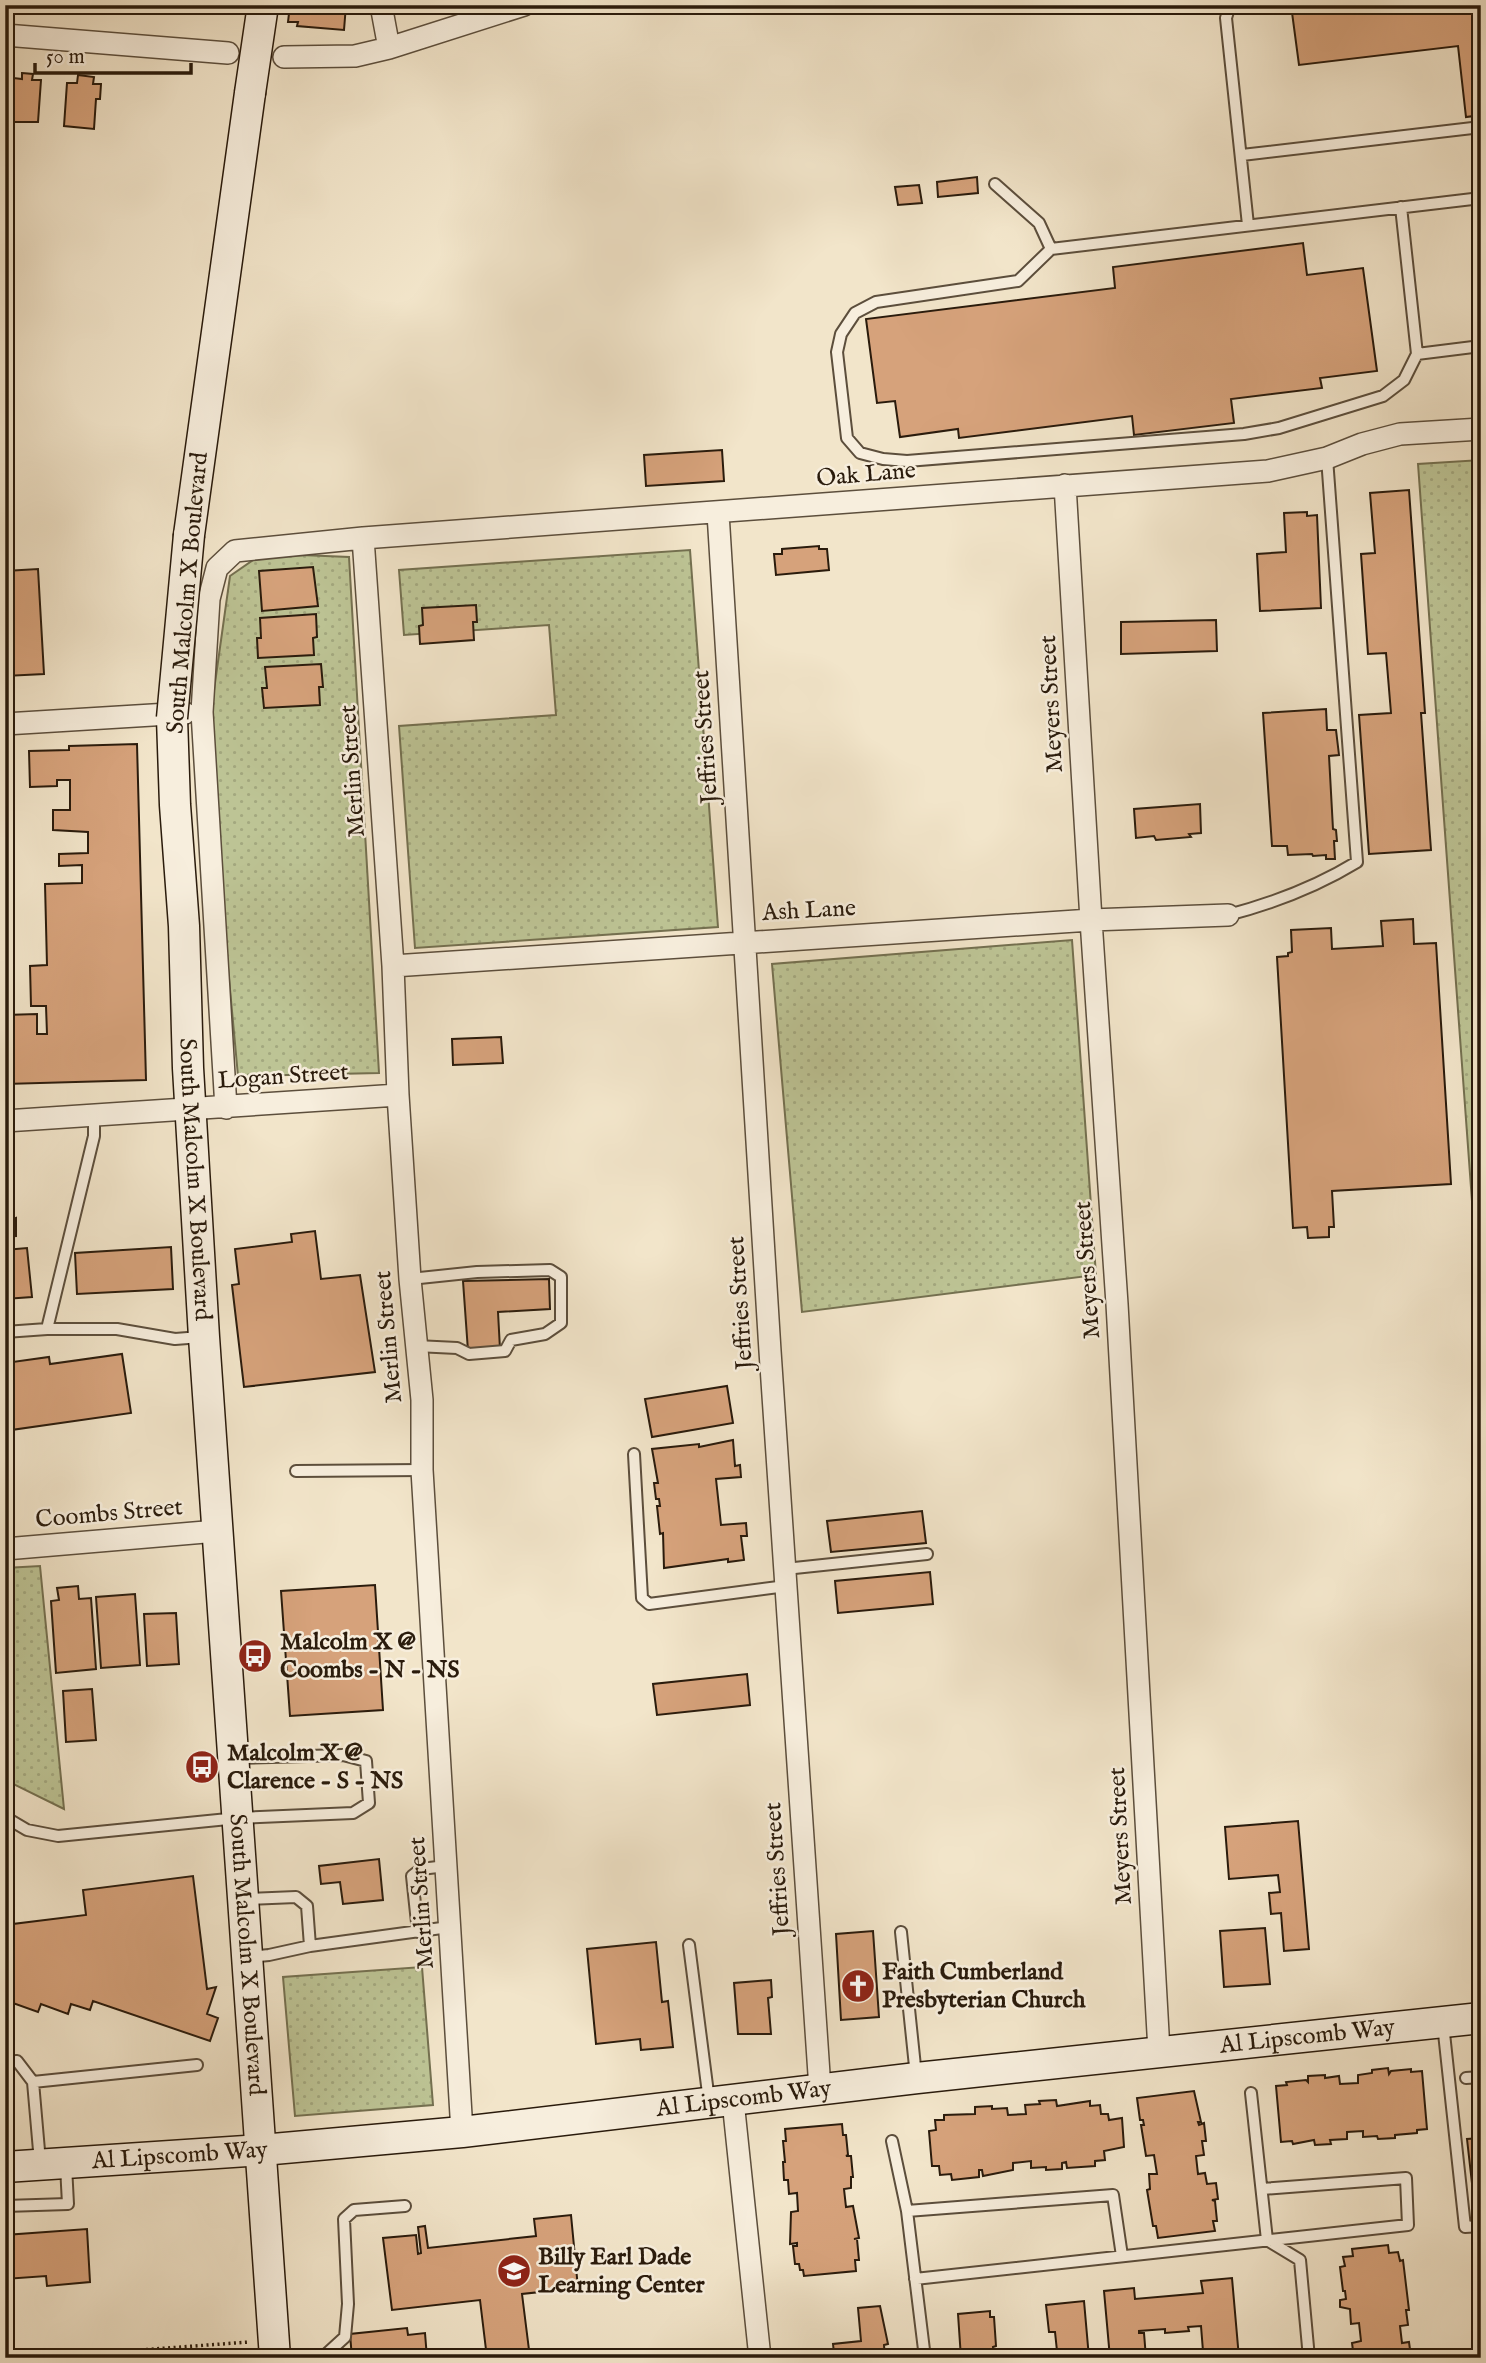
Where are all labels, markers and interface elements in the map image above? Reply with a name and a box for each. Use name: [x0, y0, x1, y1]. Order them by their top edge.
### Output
scale bar: [35, 32, 191, 76]
text: 50 m: [46, 44, 85, 71]
street label: South Malcolm X Boulevard: [160, 451, 216, 735]
street label: Oak Lane: [815, 455, 917, 495]
street label: Meyers Street: [1033, 634, 1071, 774]
street label: Jeffries Street: [686, 669, 726, 808]
street label: Merlin Street: [333, 704, 373, 838]
street label: Ash Lane: [760, 893, 857, 929]
street label: South Malcolm X Boulevard: [172, 1038, 219, 1322]
street label: Logan Street: [216, 1057, 350, 1097]
street label: Meyers Street: [1068, 1200, 1108, 1340]
street label: Jeffries Street: [721, 1235, 761, 1374]
street label: Merlin Street: [368, 1269, 410, 1405]
street label: Coombs Street: [34, 1492, 184, 1536]
place label: Malcolm X @ Coombs - N - NS: [280, 1627, 460, 1686]
bus stop icon: Malcolm X @ Coombs - N - NS: [236, 1637, 274, 1675]
place label: Malcolm X @ Clarence - S - NS: [227, 1738, 403, 1797]
bus stop icon: Malcolm X @ Clarence - S - NS: [183, 1748, 221, 1786]
street label: Meyers Street: [1102, 1766, 1140, 1906]
street label: Jeffries Street: [758, 1801, 798, 1940]
street label: South Malcolm X Boulevard: [222, 1812, 272, 2097]
street label: Merlin Street: [402, 1836, 442, 1970]
place label: Faith Cumberland Presbyterian Church: [882, 1957, 1086, 2016]
church icon: Faith Cumberland Presbyterian Church: [839, 1967, 877, 2005]
street label: Al Lipscomb Way: [1217, 2012, 1397, 2061]
street label: Al Lipscomb Way: [653, 2073, 833, 2124]
street label: Al Lipscomb Way: [90, 2134, 269, 2177]
place label: Billy Earl Dade Learning Center: [538, 2242, 705, 2301]
school or university icon: Billy Earl Dade Learning Center: [495, 2252, 533, 2290]

